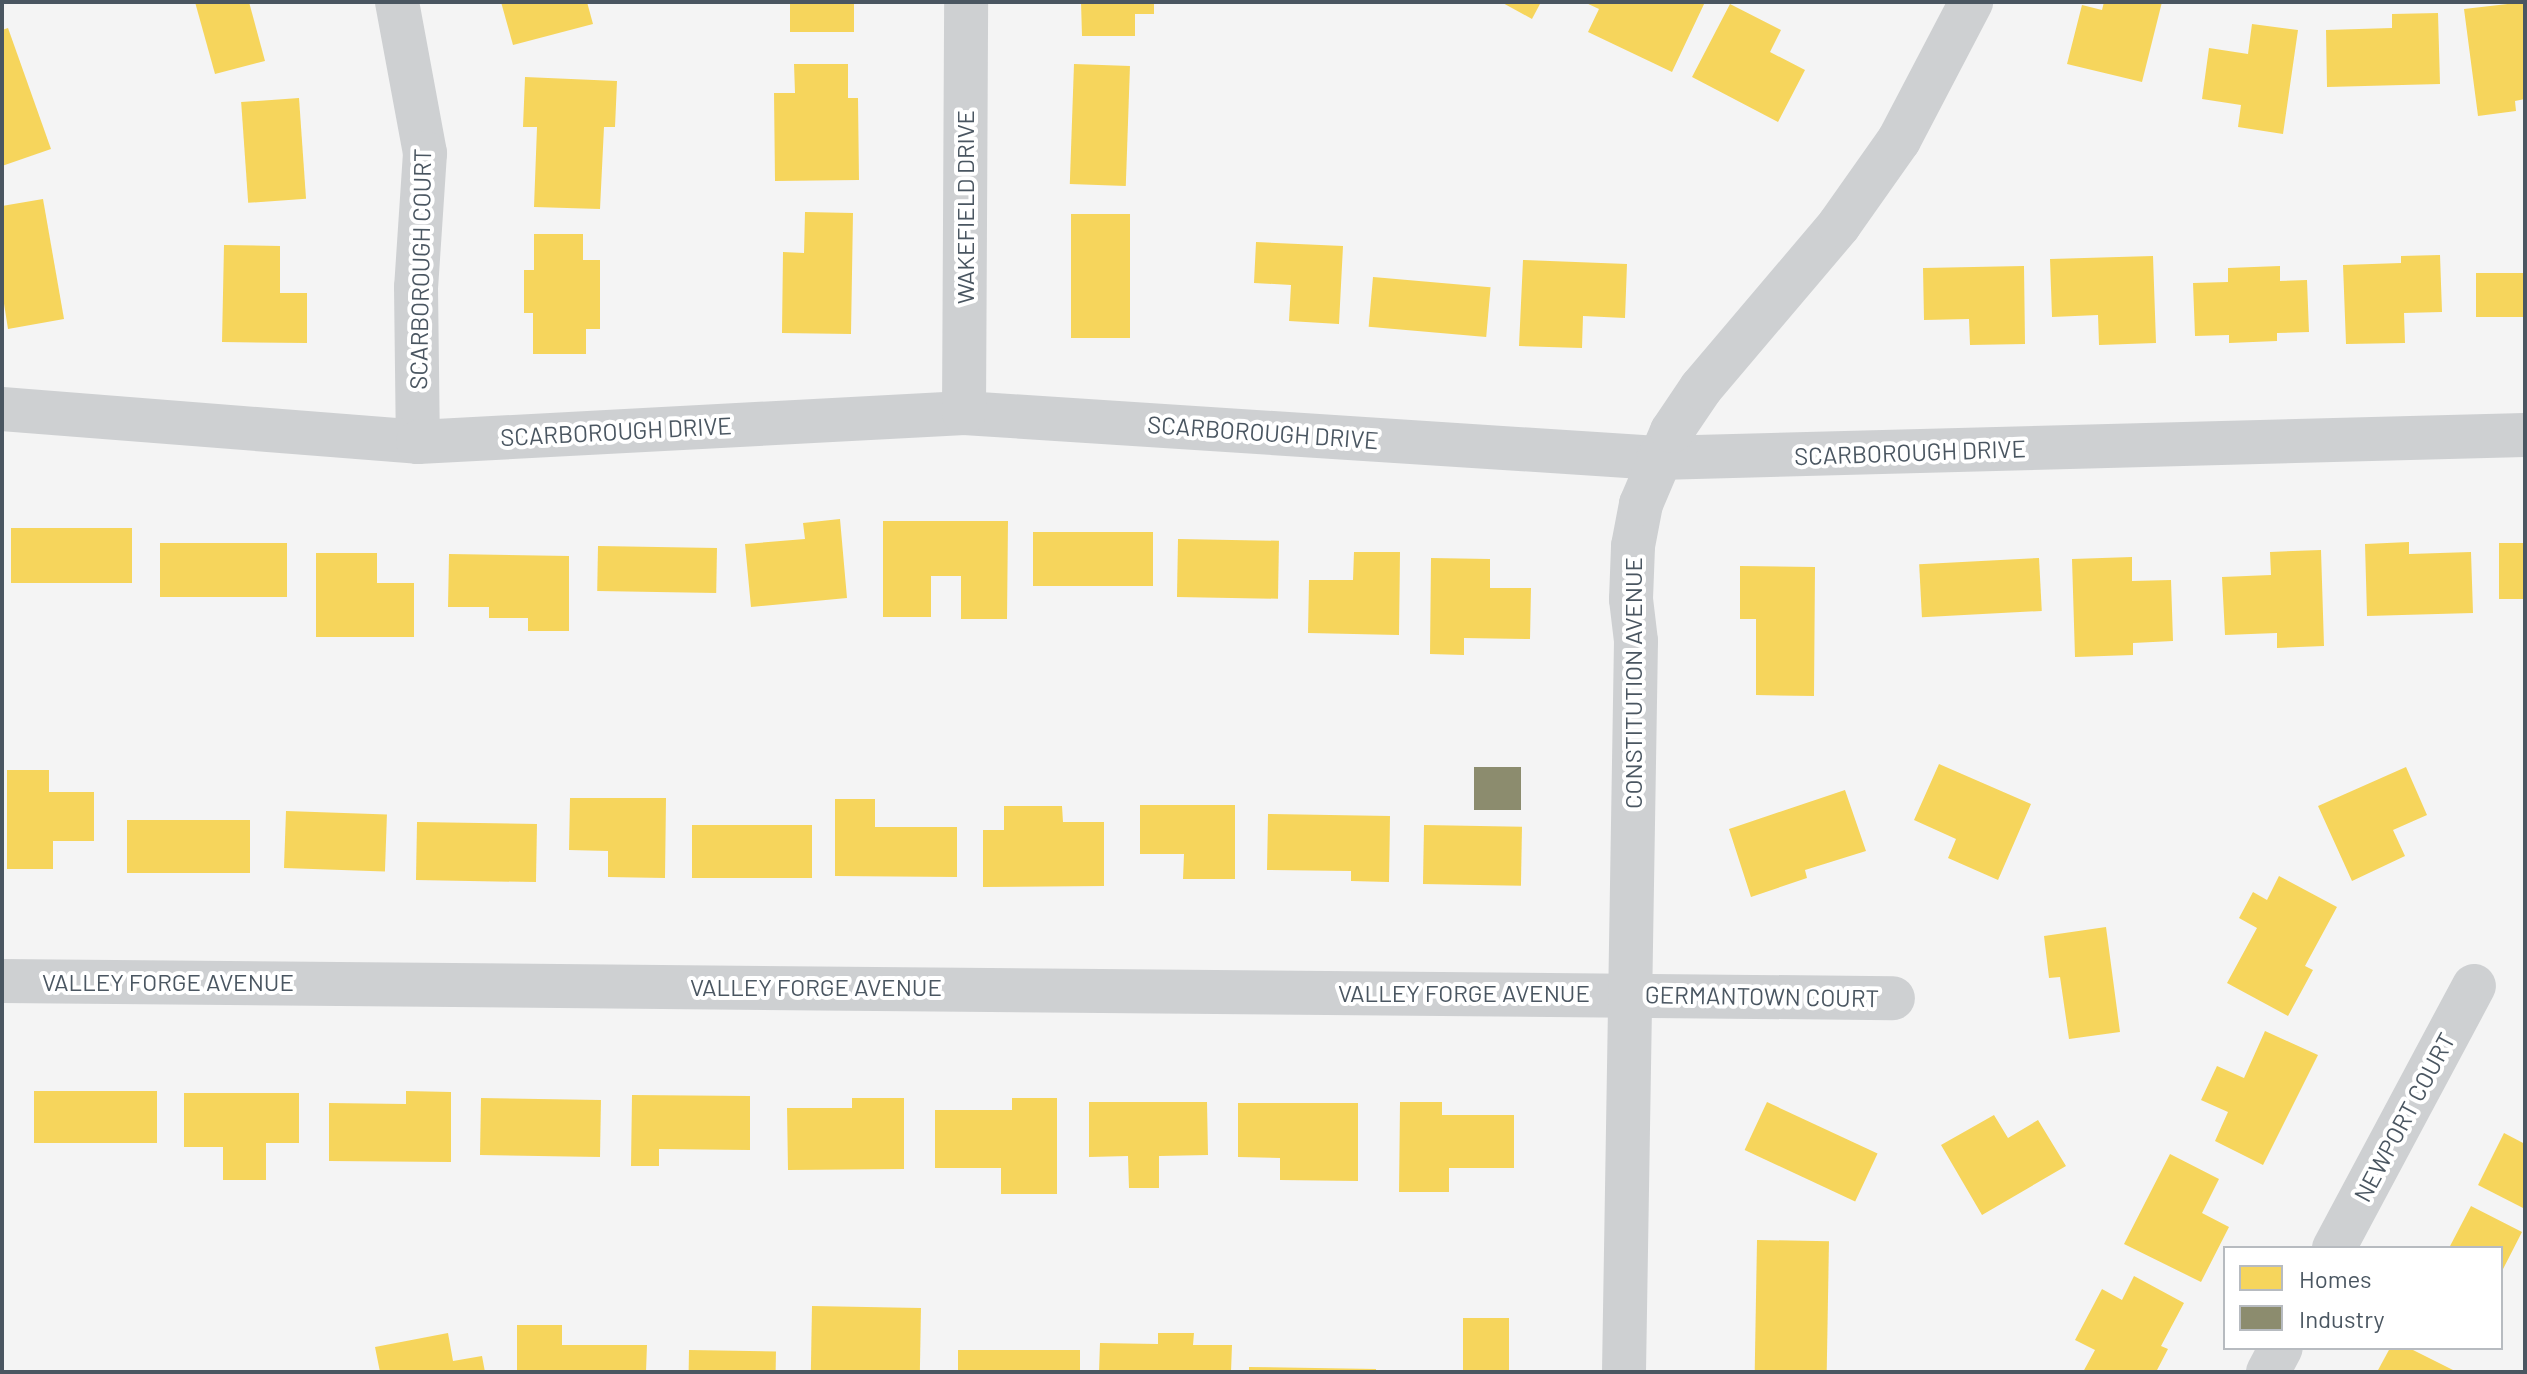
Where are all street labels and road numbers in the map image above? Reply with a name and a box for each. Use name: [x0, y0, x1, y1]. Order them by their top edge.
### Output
street label: WAKEFIELD DRIVE: [951, 110, 979, 304]
street label: SCARBOROUGH COURT: [403, 148, 437, 390]
street label: SCARBOROUGH DRIVE: [1146, 410, 1380, 454]
street label: SCARBOROUGH DRIVE: [499, 411, 733, 451]
street label: SCARBOROUGH DRIVE: [1794, 434, 2026, 470]
street label: CONSTITUTION AVENUE: [1619, 557, 1647, 809]
street label: VALLEY FORGE AVENUE: [42, 968, 294, 996]
street label: VALLEY FORGE AVENUE: [690, 973, 942, 1001]
street label: VALLEY FORGE AVENUE: [1338, 979, 1590, 1007]
street label: GERMANTOWN COURT: [1645, 980, 1879, 1012]
street label: NEWPORT COURT: [2347, 1028, 2461, 1206]

